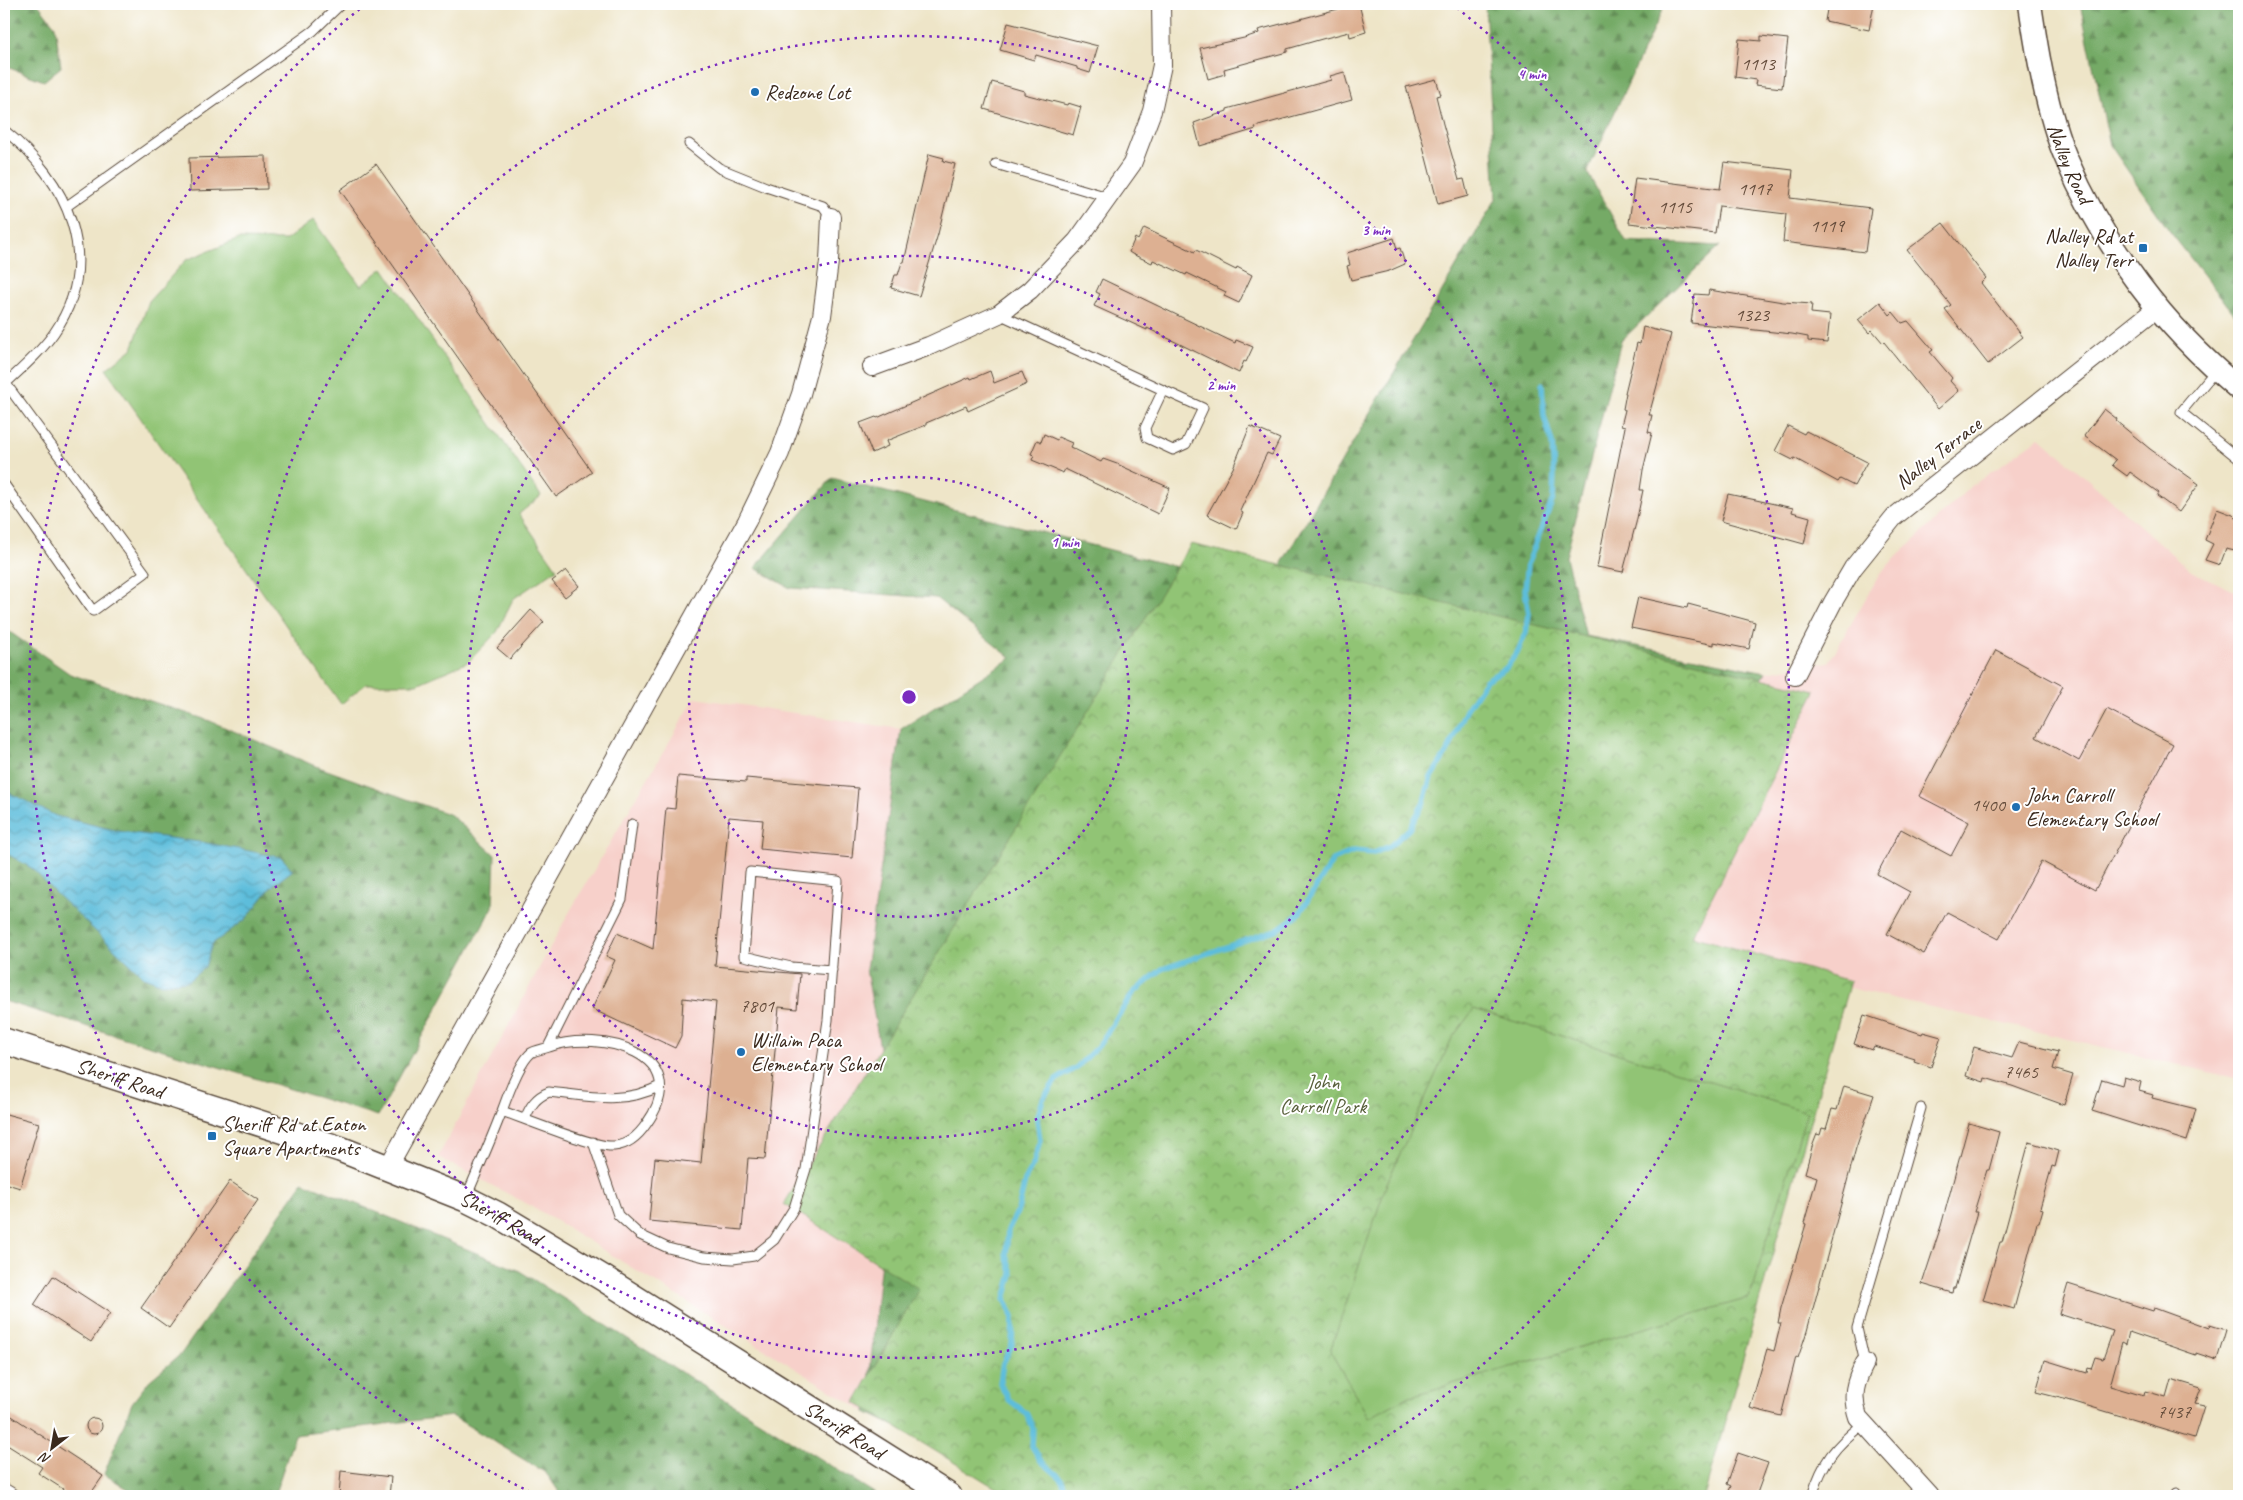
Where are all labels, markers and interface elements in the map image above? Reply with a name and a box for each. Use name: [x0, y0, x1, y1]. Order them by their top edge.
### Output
house number: 1113: [1741, 52, 1777, 76]
text: 4 min: [1518, 65, 1547, 84]
place label: Redzone Lot: [765, 79, 852, 105]
marker: Redzone Lot: [749, 86, 761, 98]
street label: Nalley Road: [2042, 121, 2100, 211]
house number: 1117: [1738, 177, 1774, 201]
house number: 1115: [1658, 195, 1694, 219]
house number: 1119: [1810, 214, 1846, 238]
text: 3 min: [1362, 221, 1391, 240]
place label: Nalley Rd at Nalley Terr: [2045, 223, 2135, 273]
marker: Nalley Rd at Nalley Terr: [2137, 242, 2149, 254]
house number: 1323: [1735, 303, 1771, 327]
text: 2 min: [1207, 376, 1236, 395]
street label: Nalley Terrace: [1890, 411, 1987, 495]
text: 1 min: [1051, 533, 1080, 552]
centre of rings: [900, 688, 918, 706]
place label: John Carroll Elementary School: [2025, 782, 2161, 832]
house number: 1400: [1971, 793, 2007, 817]
marker: John Carroll Elementary School: [2010, 801, 2022, 813]
house number: 7801: [740, 994, 776, 1018]
place label: Willaim Paca Elementary School: [751, 1027, 886, 1077]
marker: Willaim Paca Elementary School: [735, 1046, 747, 1058]
street label: Sheriff Road: [73, 1052, 171, 1106]
house number: 7465: [2004, 1060, 2040, 1084]
park label: John Carroll Park: [1280, 1069, 1368, 1119]
place label: Sheriff Rd at Eaton Square Apartments: [222, 1111, 367, 1161]
marker: Sheriff Rd at Eaton Square Apartments: [206, 1130, 218, 1142]
street label: Sheriff Road: [456, 1185, 550, 1253]
street label: Sheriff Road: [799, 1395, 893, 1467]
house number: 7437: [2157, 1400, 2193, 1424]
north arrow: [28, 1422, 78, 1472]
text: N: [35, 1448, 54, 1468]

